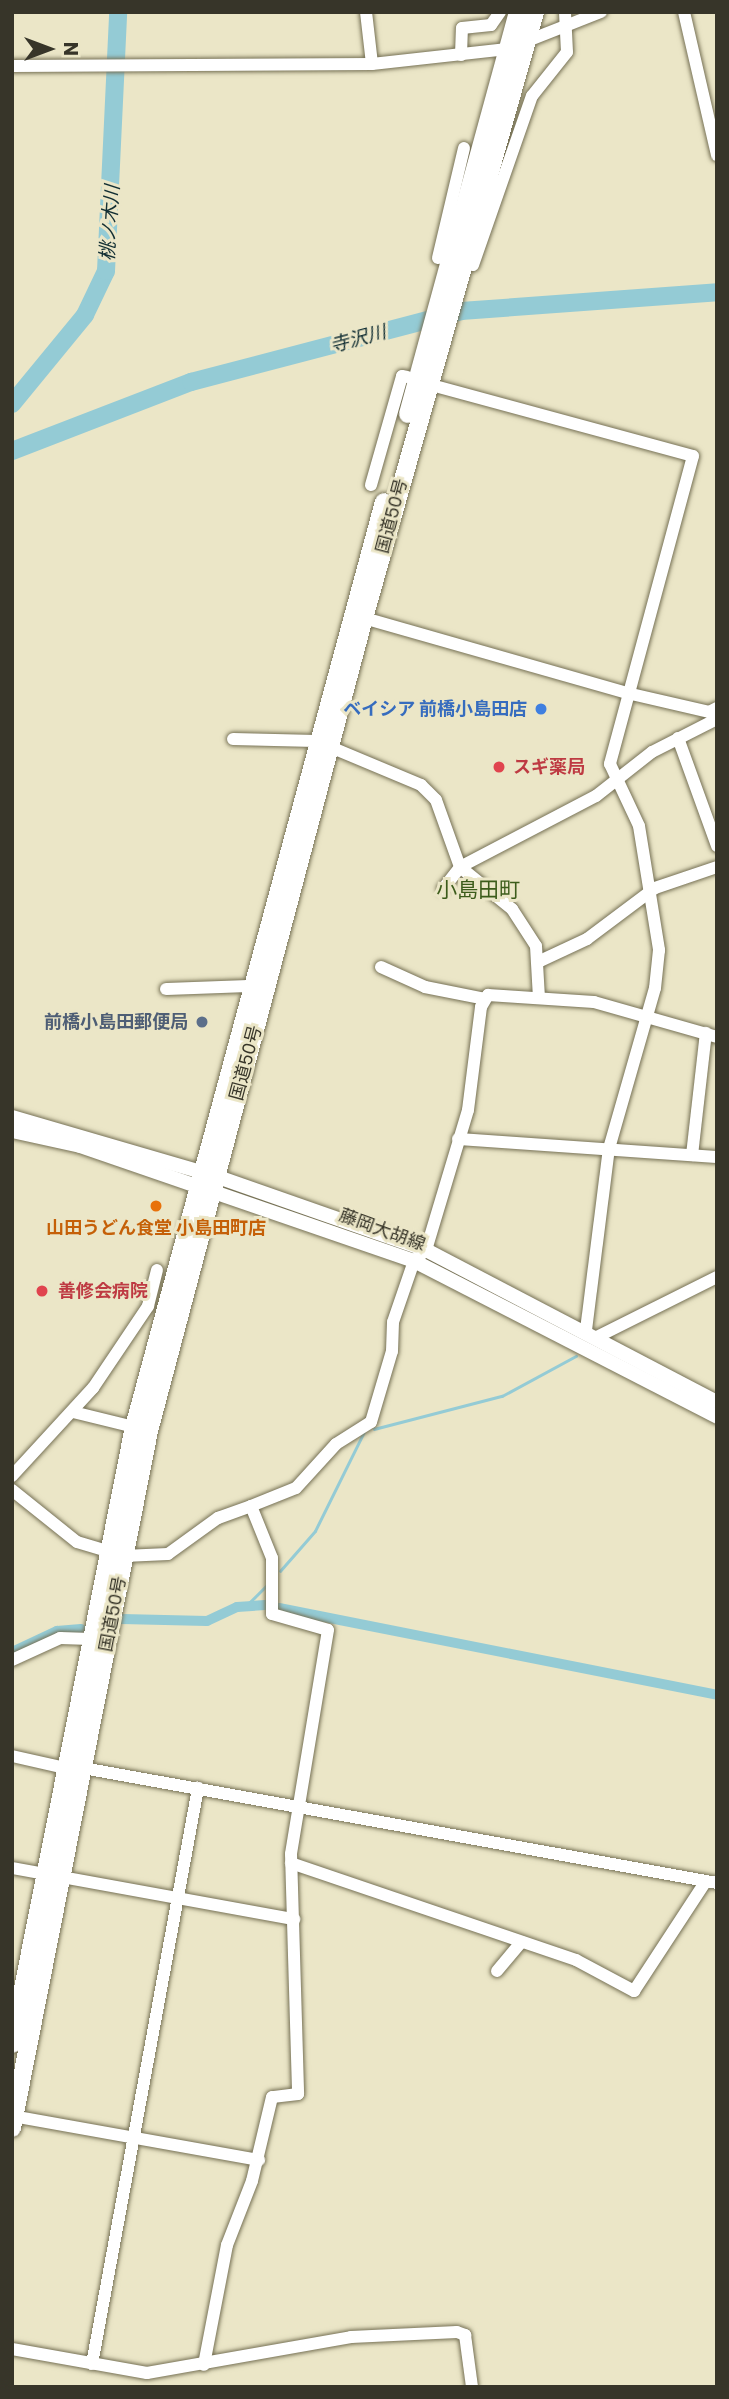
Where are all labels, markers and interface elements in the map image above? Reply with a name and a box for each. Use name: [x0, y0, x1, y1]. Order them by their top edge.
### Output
north arrow: [14, 14, 84, 84]
text: N: [57, 42, 84, 56]
water label: 桃ノ木川: [96, 184, 124, 262]
water label: 寺沢川: [328, 321, 388, 357]
street label: 国道50号: [372, 476, 412, 556]
place label: ベイシア 前橋小島田店: [343, 698, 527, 720]
marker: ベイシア 前橋小島田店: [533, 701, 549, 717]
place label: スギ薬局: [513, 756, 585, 778]
marker: スギ薬局: [491, 759, 507, 775]
district label: 小島田町: [436, 877, 520, 903]
place label: 前橋小島田郵便局: [44, 1011, 188, 1033]
marker: 前橋小島田郵便局: [194, 1014, 210, 1030]
street label: 国道50号: [226, 1023, 266, 1103]
marker: 山田うどん食堂 小島田町店: [148, 1198, 164, 1214]
street label: 藤岡大胡線: [336, 1204, 428, 1256]
place label: 山田うどん食堂 小島田町店: [46, 1217, 266, 1239]
place label: 善修会病院: [58, 1280, 148, 1302]
marker: 善修会病院: [32, 1281, 52, 1301]
street label: 国道50号: [95, 1574, 131, 1654]

